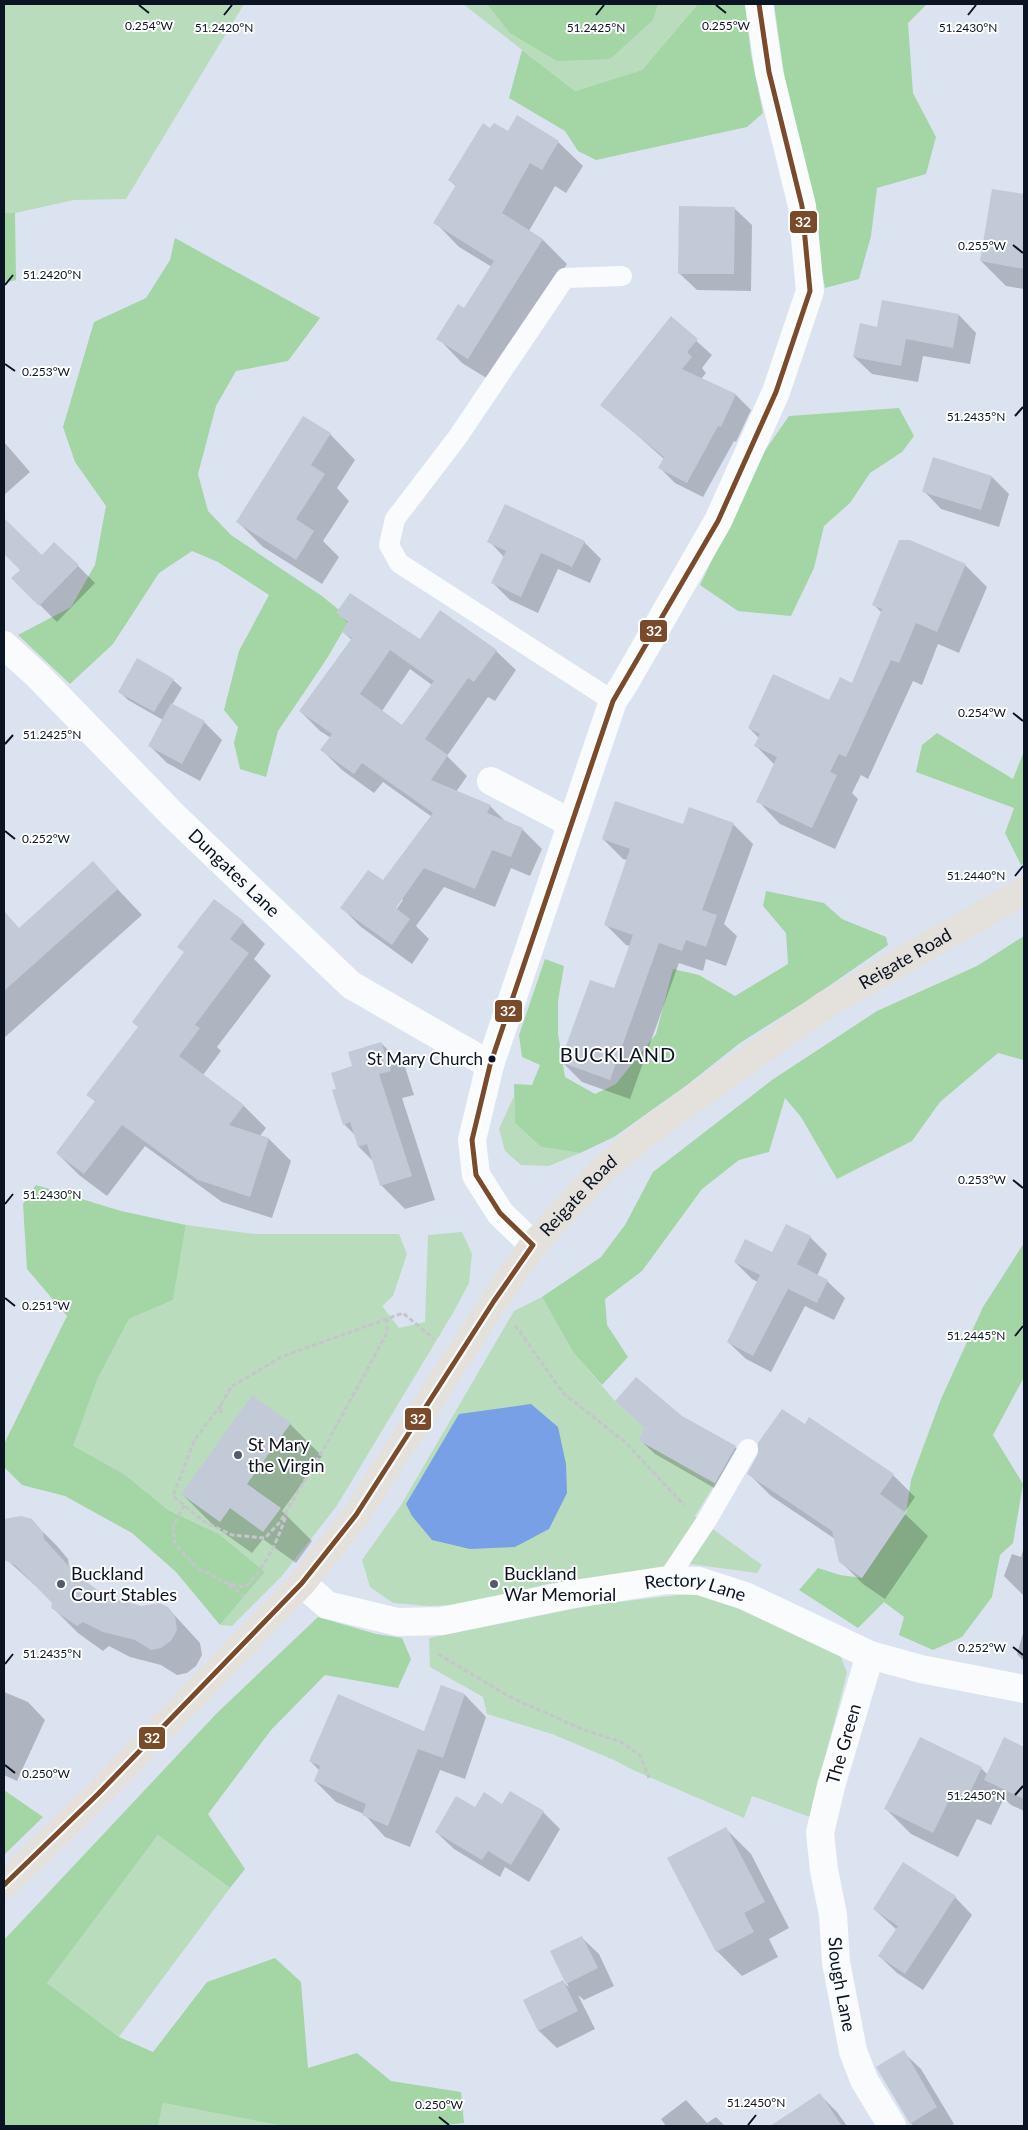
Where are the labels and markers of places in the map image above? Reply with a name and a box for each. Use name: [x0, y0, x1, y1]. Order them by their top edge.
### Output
place label: St Mary Church: [367, 1048, 483, 1069]
marker: St Mary Church: [487, 1054, 497, 1064]
place label: St Mary the Virgin: [248, 1433, 325, 1476]
marker: St Mary the Virgin: [232, 1449, 244, 1461]
place label: Buckland Court Stables: [71, 1562, 177, 1605]
place label: Buckland War Memorial: [504, 1562, 616, 1605]
marker: Buckland Court Stables: [55, 1578, 67, 1590]
marker: Buckland War Memorial: [488, 1578, 500, 1590]

